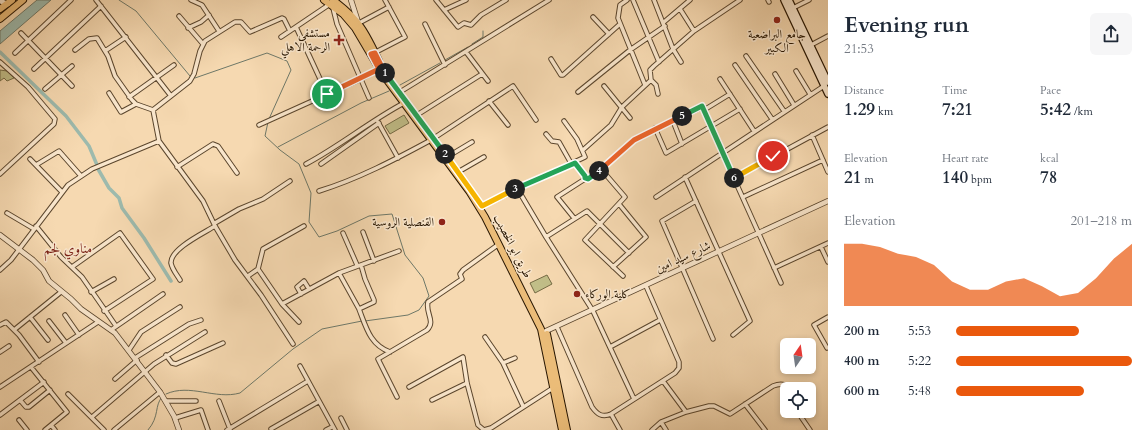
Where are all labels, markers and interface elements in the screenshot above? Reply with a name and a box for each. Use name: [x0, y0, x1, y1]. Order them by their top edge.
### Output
text: Evening run: [844, 10, 969, 40]
button: share: [1090, 13, 1132, 55]
marker: جامع البراضعية الكبير: [772, 15, 782, 25]
place label: مستشفى الرحمة الاهلي: [281, 25, 330, 59]
place label: جامع البراضعية الكبير: [748, 26, 806, 56]
marker: مستشفى الرحمة الاهلي: [333, 34, 345, 46]
text: 21:53: [844, 40, 874, 58]
pin: 1: [375, 63, 395, 83]
text: 1: [382, 65, 388, 80]
pin: [310, 77, 344, 111]
icon: arrive: [316, 83, 338, 105]
text: Distance: [844, 83, 884, 98]
text: Time: [942, 83, 967, 98]
text: Pace: [1040, 83, 1061, 98]
text: 1.29: [844, 98, 875, 121]
text: 7:21: [942, 98, 973, 121]
text: 5:42: [1040, 98, 1071, 121]
text: km: [875, 104, 893, 119]
text: /km: [1071, 104, 1093, 119]
pin: 5: [672, 106, 692, 126]
text: 5: [679, 108, 685, 123]
pin: [756, 139, 790, 173]
pin: 2: [435, 144, 455, 164]
icon: check: [762, 145, 784, 167]
text: 2: [442, 146, 448, 161]
text: Elevation: [844, 151, 888, 166]
text: Heart rate: [942, 151, 989, 166]
text: kcal: [1040, 151, 1058, 166]
pin: 4: [589, 161, 609, 181]
text: 4: [596, 163, 602, 178]
text: 21: [844, 166, 861, 189]
text: 140: [942, 166, 968, 189]
text: 78: [1040, 166, 1057, 189]
pin: 6: [724, 168, 744, 188]
text: 6: [731, 170, 737, 185]
text: m: [861, 172, 874, 187]
text: bpm: [968, 172, 992, 187]
pin: 3: [505, 179, 525, 199]
text: 3: [512, 181, 518, 196]
street label: طريق ابو الخصيب: [490, 211, 536, 281]
text: Elevation: [844, 212, 896, 230]
text: 201–218 m: [1070, 212, 1132, 230]
place label: القنصلية الروسية: [372, 214, 434, 230]
marker: القنصلية الروسية: [437, 217, 447, 227]
street label: شارع سيد امين: [653, 237, 715, 279]
district label: مناوي لجم: [44, 239, 92, 262]
place label: كلية الوركاء: [585, 286, 631, 302]
marker: كلية الوركاء: [572, 289, 582, 299]
text: 200 m: [844, 322, 879, 340]
text: 5:53: [908, 322, 931, 340]
north arrow: [780, 338, 816, 374]
map controls: [780, 338, 816, 418]
text: 400 m: [844, 352, 879, 370]
text: 5:22: [908, 352, 931, 370]
button: locate: [780, 382, 816, 418]
text: 600 m: [844, 382, 879, 400]
text: 5:48: [908, 382, 931, 400]

